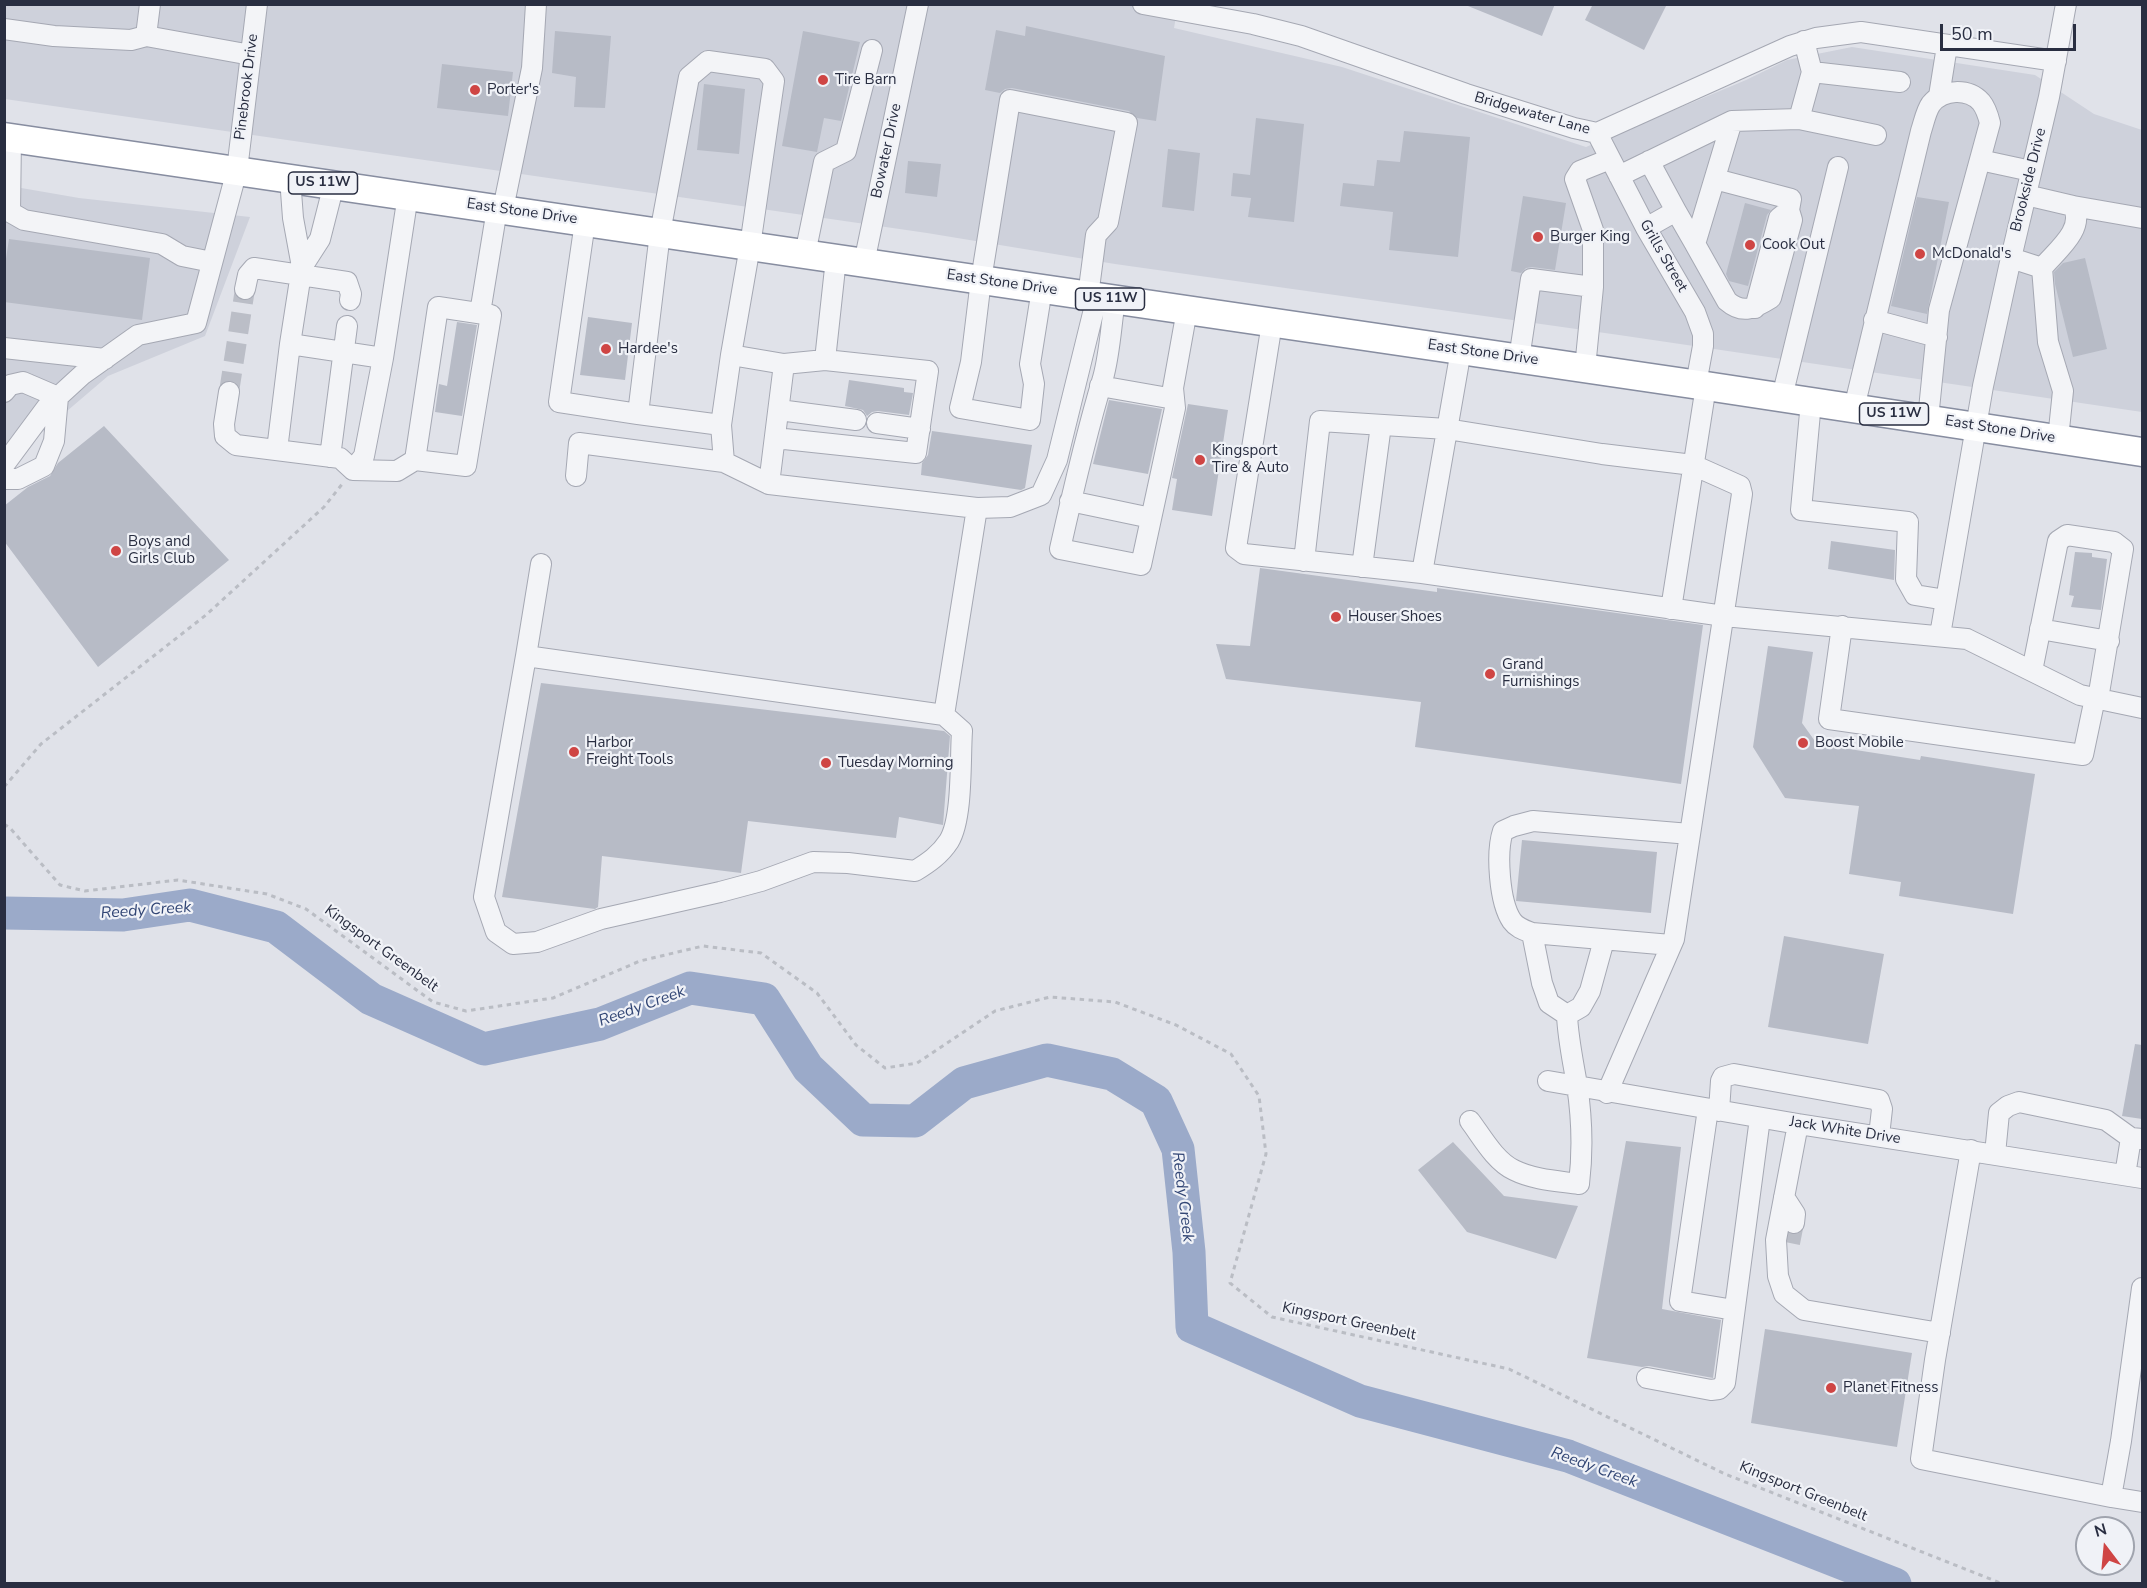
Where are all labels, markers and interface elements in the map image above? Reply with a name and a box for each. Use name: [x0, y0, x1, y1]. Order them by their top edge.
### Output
scale bar: [1943, 12, 2080, 50]
text: 50 m: [1951, 22, 1993, 46]
street label: Pinebrook Drive: [232, 33, 262, 141]
place label: Tire Barn: [835, 71, 897, 89]
marker: Tire Barn: [816, 73, 830, 87]
place label: Porter's: [487, 81, 539, 99]
marker: Porter's: [468, 83, 482, 97]
street label: Bridgewater Lane: [1472, 89, 1592, 139]
street label: Bowater Drive: [868, 102, 906, 200]
street label: Brookside Drive: [2007, 126, 2051, 234]
road number: US 11W: [288, 172, 358, 194]
street label: East Stone Drive: [466, 195, 578, 229]
street label: Grills Street: [1635, 217, 1691, 295]
place label: Burger King: [1550, 228, 1630, 246]
marker: Burger King: [1531, 230, 1545, 244]
place label: Cook Out: [1762, 236, 1825, 254]
marker: Cook Out: [1743, 238, 1757, 252]
place label: McDonald's: [1932, 245, 2011, 263]
marker: McDonald's: [1913, 247, 1927, 261]
street label: East Stone Drive: [946, 266, 1058, 300]
road number: US 11W: [1076, 288, 1144, 310]
street label: East Stone Drive: [1427, 336, 1539, 370]
place label: Hardee's: [618, 340, 678, 358]
marker: Hardee's: [599, 342, 613, 356]
road number: US 11W: [1860, 403, 1928, 425]
street label: East Stone Drive: [1944, 412, 2056, 448]
place label: Kingsport Tire & Auto: [1212, 442, 1289, 477]
marker: Kingsport Tire & Auto: [1193, 453, 1207, 467]
place label: Boys and Girls Club: [128, 533, 195, 568]
marker: Boys and Girls Club: [109, 544, 123, 558]
place label: Houser Shoes: [1348, 608, 1442, 626]
marker: Houser Shoes: [1329, 610, 1343, 624]
place label: Grand Furnishings: [1502, 656, 1580, 691]
marker: Grand Furnishings: [1483, 667, 1497, 681]
place label: Harbor Freight Tools: [586, 734, 673, 769]
place label: Boost Mobile: [1815, 734, 1904, 752]
marker: Boost Mobile: [1796, 736, 1810, 750]
marker: Harbor Freight Tools: [567, 745, 581, 759]
place label: Tuesday Morning: [838, 754, 954, 772]
marker: Tuesday Morning: [819, 756, 833, 770]
water label: Reedy Creek: [100, 898, 192, 924]
street label: Kingsport Greenbelt: [321, 902, 441, 996]
water label: Reedy Creek: [596, 982, 688, 1032]
street label: Jack White Drive: [1788, 1113, 1902, 1149]
water label: Reedy Creek: [1167, 1151, 1197, 1243]
street label: Kingsport Greenbelt: [1280, 1299, 1418, 1345]
place label: Planet Fitness: [1843, 1379, 1938, 1397]
marker: Planet Fitness: [1824, 1381, 1838, 1395]
water label: Reedy Creek: [1548, 1443, 1640, 1493]
street label: Kingsport Greenbelt: [1736, 1458, 1870, 1526]
north arrow: [2075, 1516, 2135, 1576]
text: N: [2092, 1518, 2109, 1543]

